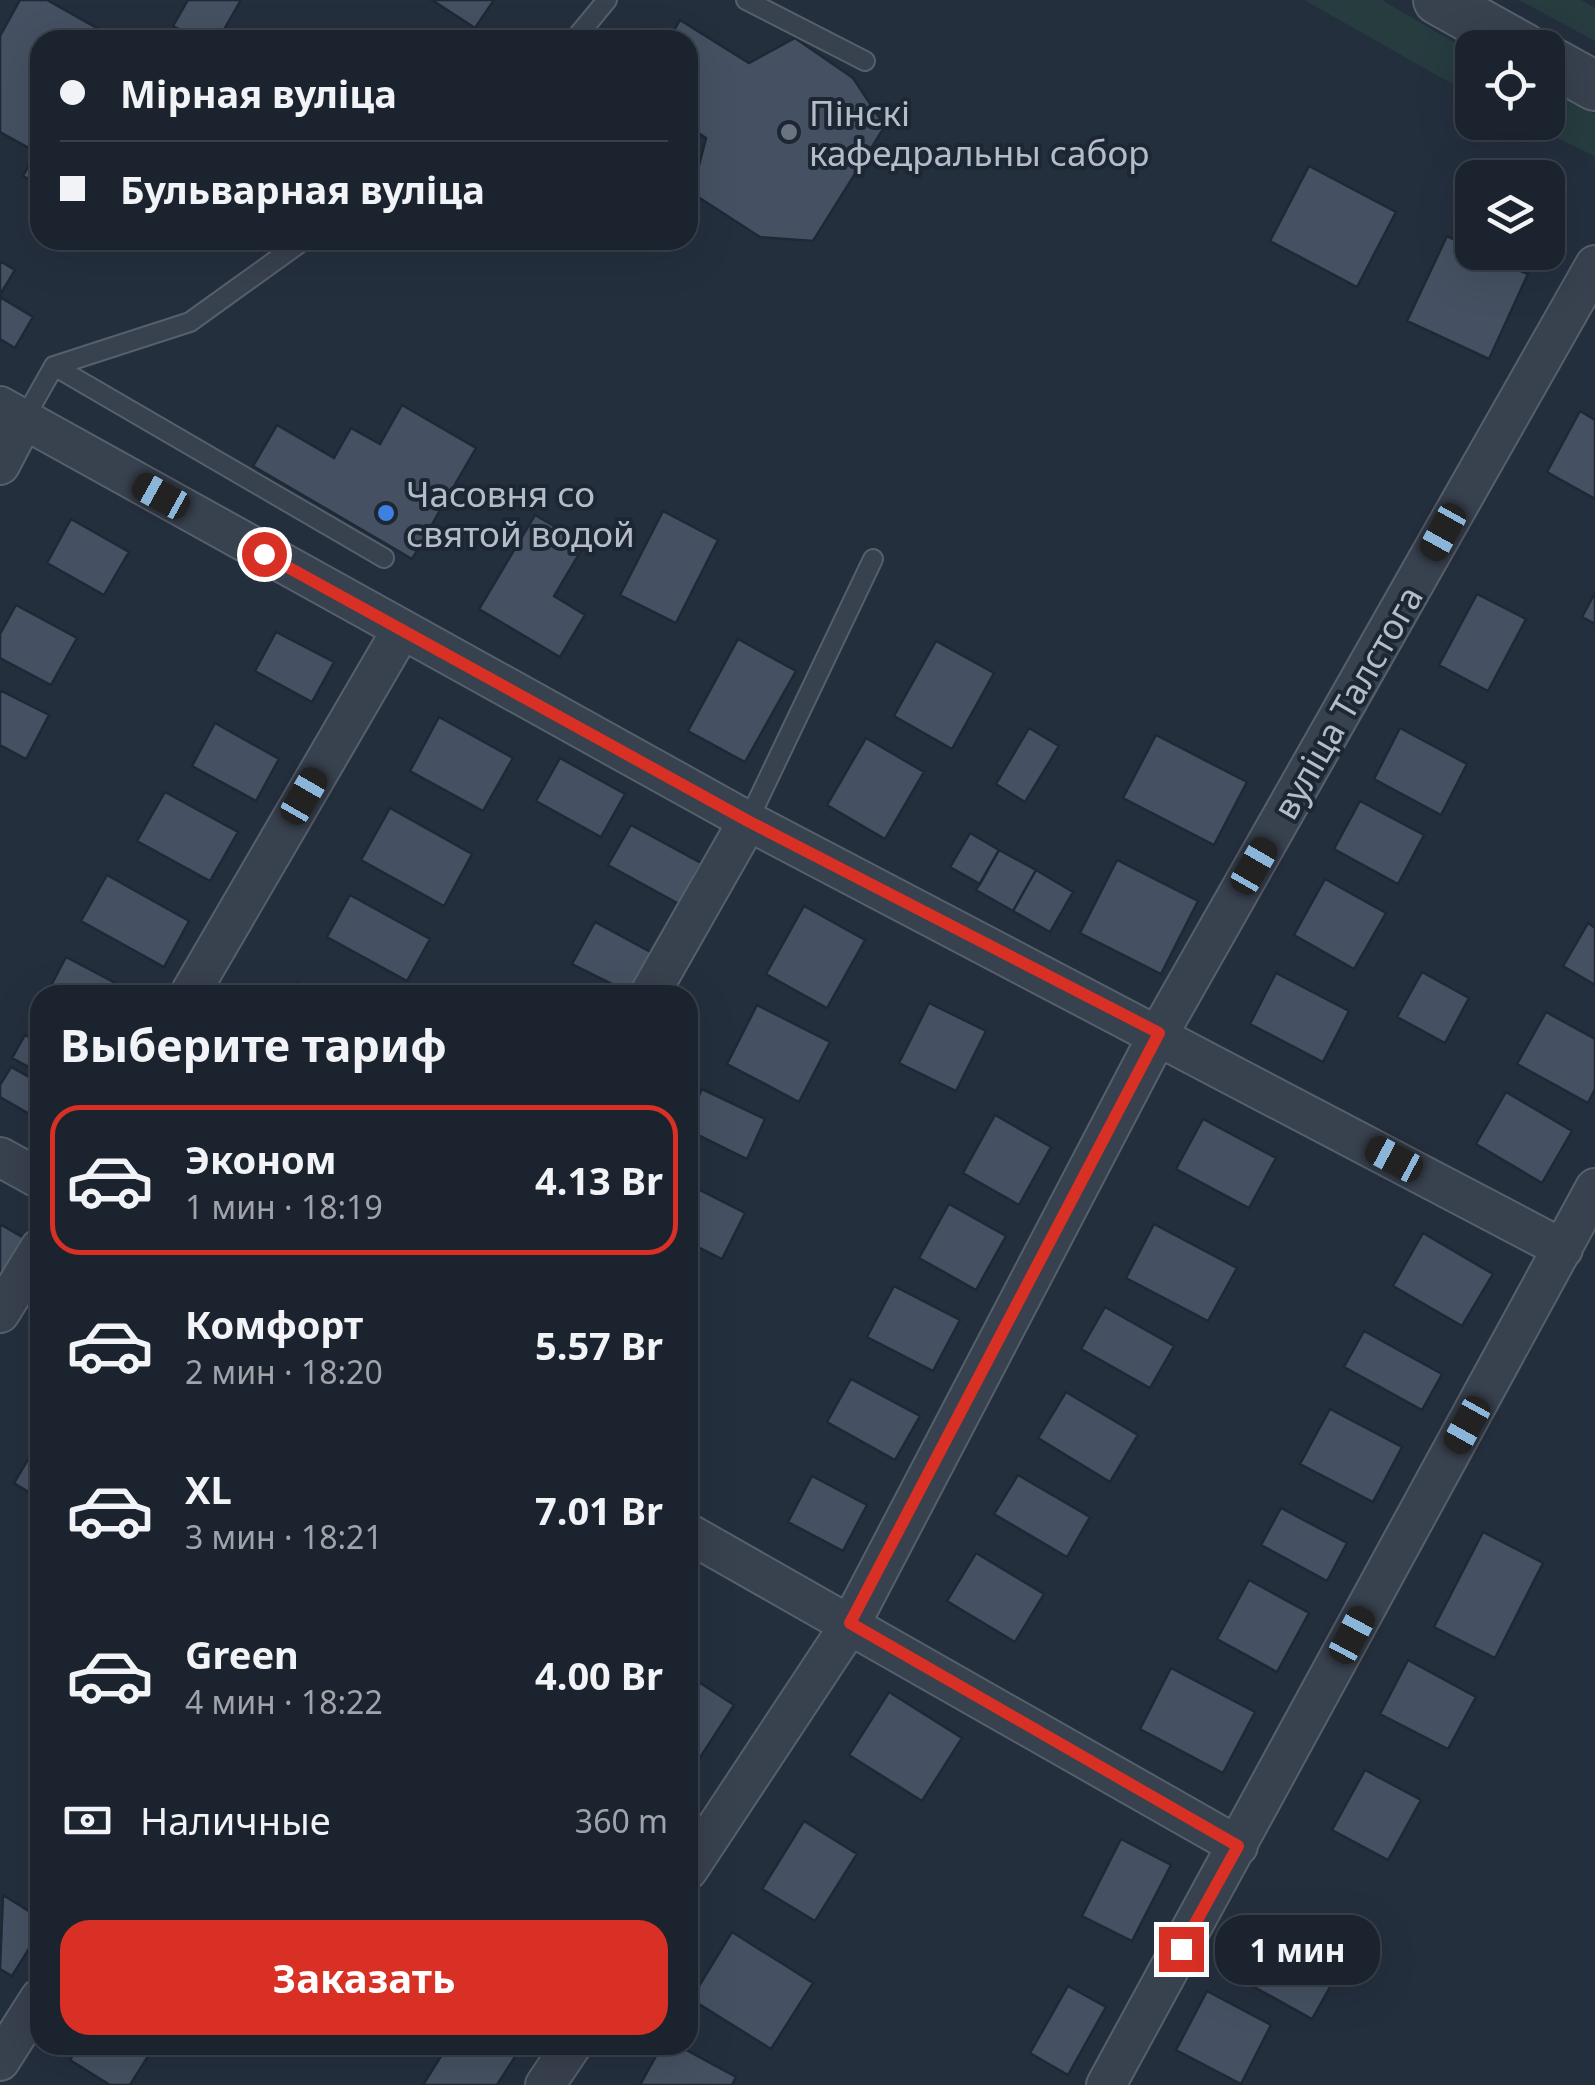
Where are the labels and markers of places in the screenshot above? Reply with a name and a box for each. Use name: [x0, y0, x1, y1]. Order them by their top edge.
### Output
place label: Пінскі кафедральны сабор: [809, 89, 1150, 176]
marker: Пінскі кафедральны сабор: [778, 121, 800, 143]
place label: Часовня со святой водой: [406, 470, 635, 557]
marker: Часовня со святой водой: [375, 502, 397, 524]

